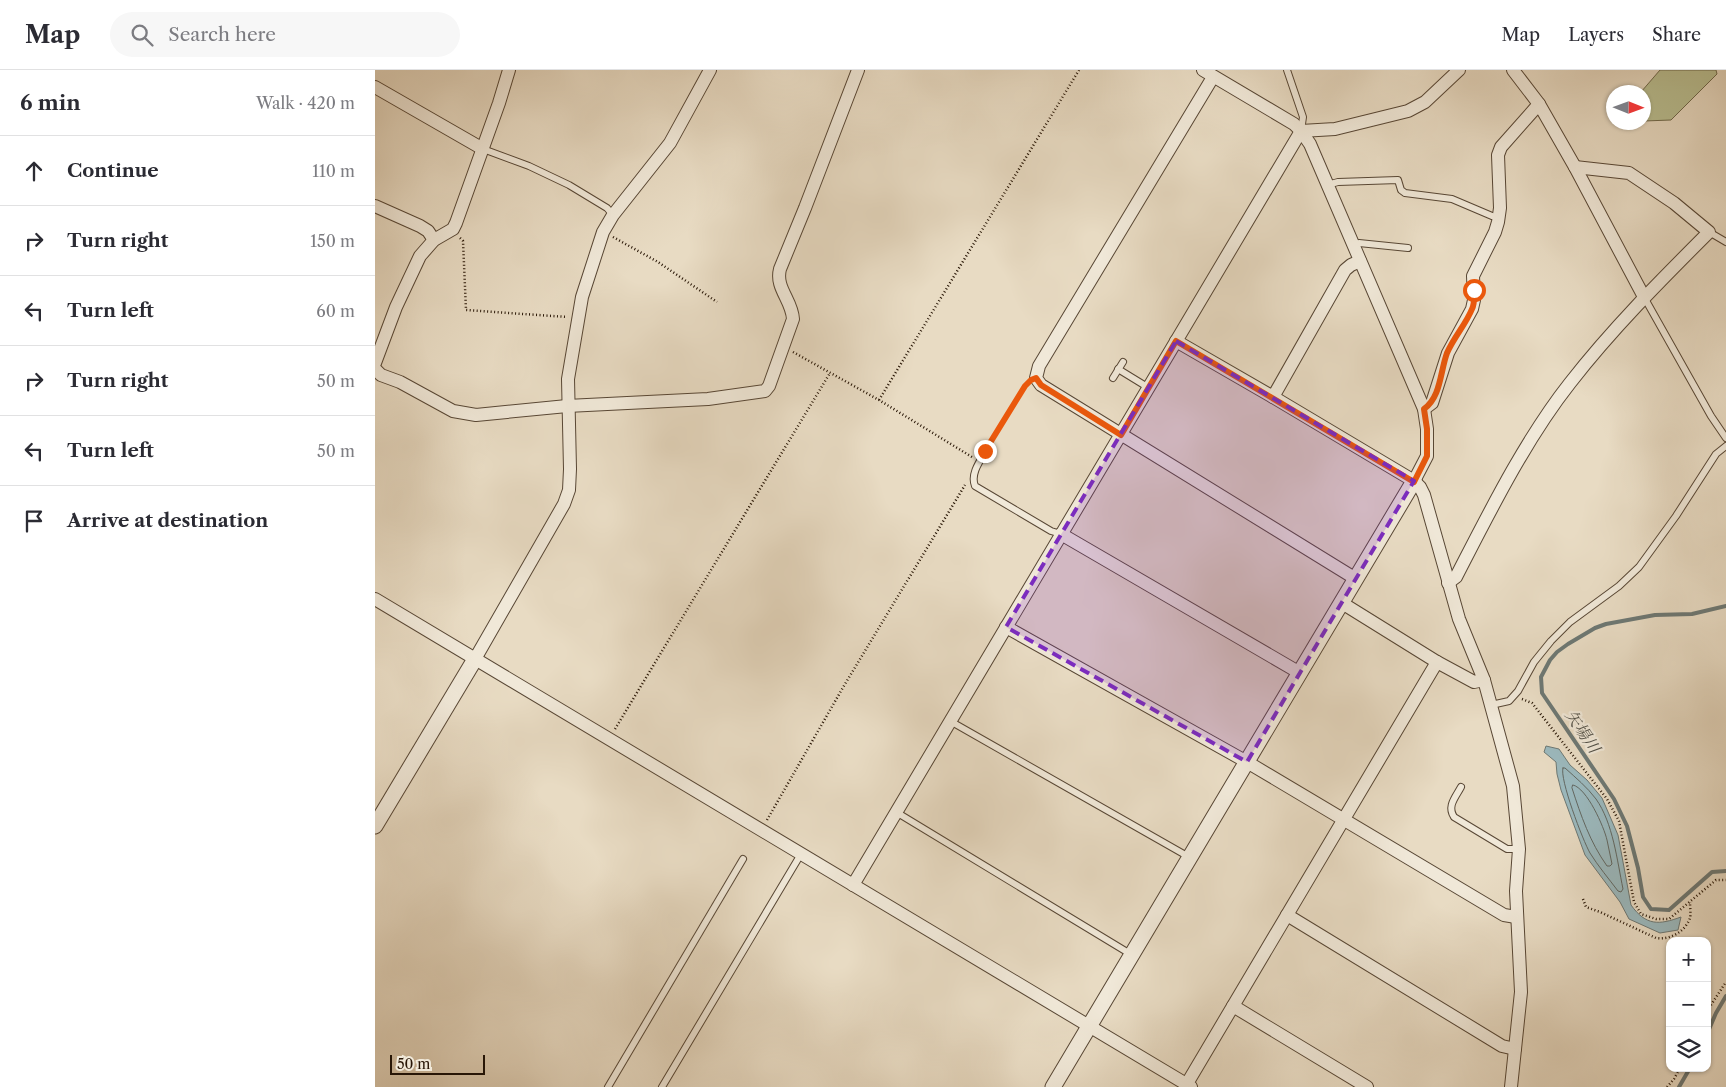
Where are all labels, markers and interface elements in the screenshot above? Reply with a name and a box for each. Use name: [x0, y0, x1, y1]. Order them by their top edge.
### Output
search box: [110, 12, 460, 57]
text: Map: [25, 20, 80, 49]
icon: search: [128, 21, 156, 49]
text: Search here: [168, 23, 276, 46]
text: Map: [1502, 24, 1540, 46]
text: Layers: [1568, 24, 1624, 46]
text: Share: [1652, 24, 1701, 46]
north arrow: [1606, 85, 1651, 130]
text: 6 min: [20, 90, 81, 115]
text: Walk · 420 m: [256, 93, 355, 113]
icon: ahead: [20, 157, 48, 185]
text: Continue: [67, 159, 159, 182]
text: 110 m: [312, 161, 355, 181]
icon: right: [20, 227, 48, 255]
text: Turn right: [67, 229, 168, 252]
text: 150 m: [310, 231, 355, 251]
route start: [1463, 279, 1486, 302]
icon: left: [20, 297, 48, 325]
text: Turn left: [67, 299, 154, 322]
text: 60 m: [316, 301, 355, 321]
icon: right: [20, 367, 48, 395]
text: Turn right: [67, 369, 168, 392]
text: 50 m: [317, 371, 355, 391]
icon: left: [20, 437, 48, 465]
text: Turn left: [67, 439, 154, 462]
route end: [974, 440, 997, 463]
text: 50 m: [317, 441, 355, 461]
icon: arrive: [20, 507, 48, 535]
text: Arrive at destination: [67, 509, 268, 532]
water label: 矢場川: [1561, 706, 1606, 758]
map controls: [1666, 937, 1711, 1072]
button: +: [1666, 937, 1711, 982]
button: −: [1666, 982, 1711, 1027]
button: layers: [1666, 1027, 1711, 1072]
scale bar: [390, 1052, 485, 1075]
text: 50 m: [397, 1055, 430, 1073]

